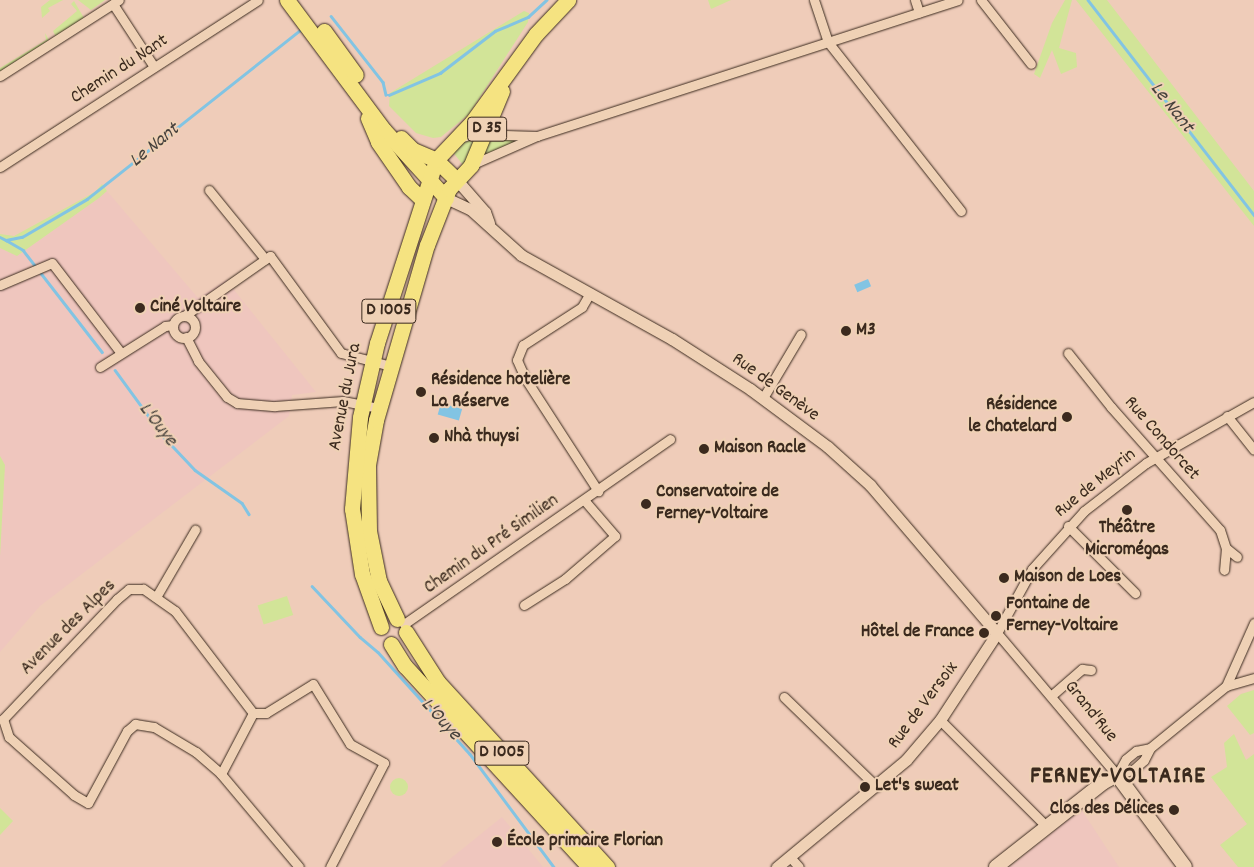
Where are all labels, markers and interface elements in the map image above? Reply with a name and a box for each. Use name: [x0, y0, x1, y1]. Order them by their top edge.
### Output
street label: Chemin du Nant: [67, 30, 173, 110]
water label: Le Nant: [1144, 78, 1198, 138]
road number: D 35: [467, 114, 507, 144]
water label: Le Nant: [125, 119, 185, 173]
road number: D 1005: [360, 296, 418, 326]
place label: Ciné Voltaire: [150, 297, 241, 319]
marker: Ciné Voltaire: [134, 302, 146, 314]
place label: M3: [856, 320, 876, 342]
marker: M3: [840, 325, 852, 337]
street label: Avenue du Jura: [324, 341, 368, 453]
street label: Rue de Genève: [727, 349, 823, 427]
place label: Résidence hotelière La Réserve: [431, 370, 570, 414]
marker: Résidence hotelière La Réserve: [415, 386, 427, 398]
street label: Rue Condorcet: [1118, 392, 1204, 486]
place label: Résidence le Chatelard: [968, 395, 1057, 439]
water label: L'Ouye: [132, 398, 182, 452]
marker: Résidence le Chatelard: [1061, 411, 1073, 423]
place label: Nhà thuysi: [444, 427, 519, 449]
marker: Nhà thuysi: [428, 432, 440, 444]
place label: Maison Racle: [714, 438, 806, 460]
marker: Maison Racle: [698, 443, 710, 455]
street label: Rue de Meyrin: [1051, 444, 1141, 524]
place label: Conservatoire de Ferney-Voltaire: [656, 482, 779, 526]
street label: Chemin du Pré Similien: [420, 490, 564, 600]
marker: Conservatoire de Ferney-Voltaire: [640, 498, 652, 510]
marker: Théâtre Micromégas: [1121, 504, 1133, 516]
place label: Théâtre Micromégas: [1085, 518, 1169, 562]
place label: Maison de Loes: [1014, 567, 1121, 589]
marker: Maison de Loes: [998, 572, 1010, 584]
street label: Avenue des Alpes: [16, 575, 122, 681]
place label: Fontaine de Ferney-Voltaire: [1006, 594, 1118, 638]
marker: Fontaine de Ferney-Voltaire: [990, 610, 1002, 622]
place label: Hôtel de France: [861, 622, 974, 644]
marker: Hôtel de France: [978, 627, 990, 639]
street label: Rue de Versoix: [884, 658, 964, 754]
street label: Grand'Rue: [1058, 677, 1122, 747]
water label: L'Ouye: [415, 694, 465, 746]
road number: D 1005: [473, 738, 531, 768]
district label: FERNEY-VOLTAIRE: [1028, 764, 1208, 792]
place label: Let's sweat: [875, 776, 959, 798]
marker: Let's sweat: [859, 781, 871, 793]
place label: Clos des Délices: [1050, 799, 1164, 821]
marker: Clos des Délices: [1168, 804, 1180, 816]
place label: École primaire Florian: [507, 831, 663, 853]
marker: École primaire Florian: [491, 836, 503, 848]

